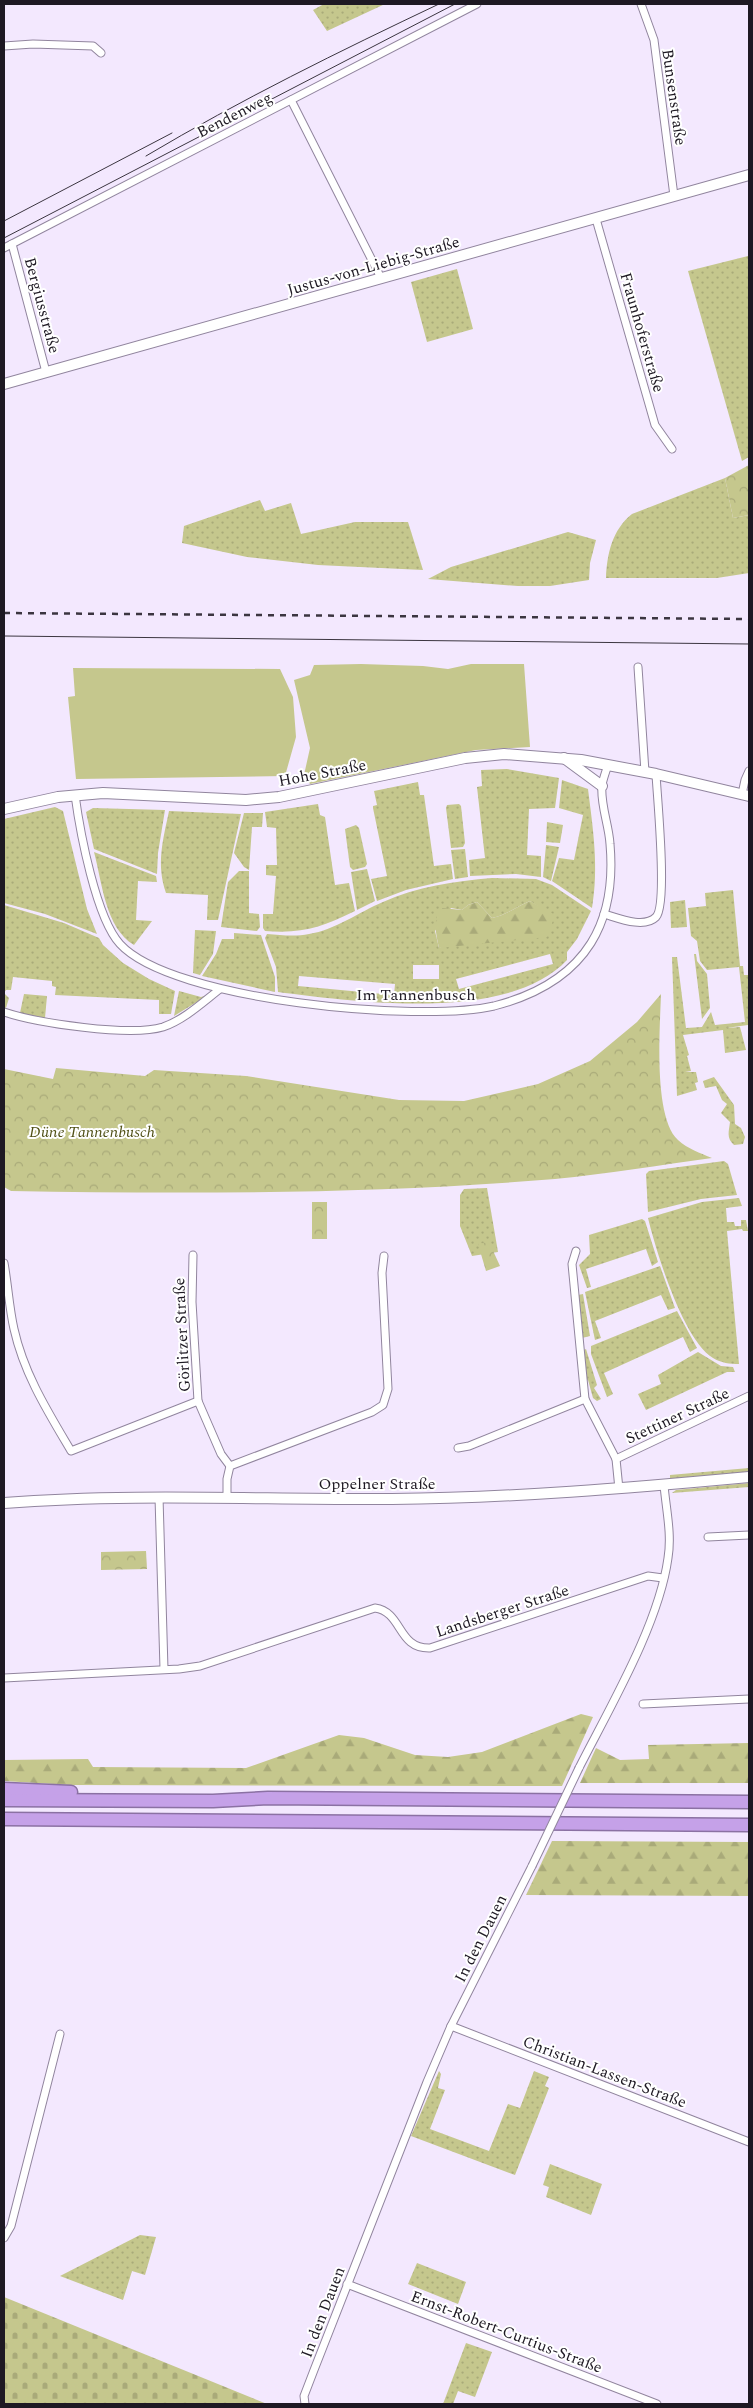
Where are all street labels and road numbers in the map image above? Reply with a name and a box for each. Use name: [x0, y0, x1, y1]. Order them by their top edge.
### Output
street label: Bunsenstraße: [655, 47, 693, 147]
street label: Bendenweg: [192, 86, 276, 144]
street label: Justus-von-Liebig-Straße: [284, 230, 462, 302]
street label: Bergiusstraße: [18, 255, 66, 356]
street label: Fraunhoferstraße: [613, 269, 671, 395]
street label: Hohe Straße: [276, 753, 368, 793]
street label: Im Tannenbusch: [356, 983, 476, 1007]
street label: Görlitzer Straße: [167, 1277, 197, 1393]
street label: Stettiner Straße: [622, 1381, 733, 1450]
street label: Oppelner Straße: [318, 1472, 436, 1496]
street label: Landsberger Straße: [433, 1578, 572, 1644]
street label: In den Dauen: [448, 1890, 513, 1987]
street label: Christian-Lassen-Straße: [519, 2030, 690, 2114]
street label: In den Dauen: [295, 2263, 351, 2361]
street label: Ernst-Robert-Curtius-Straße: [407, 2284, 606, 2380]

